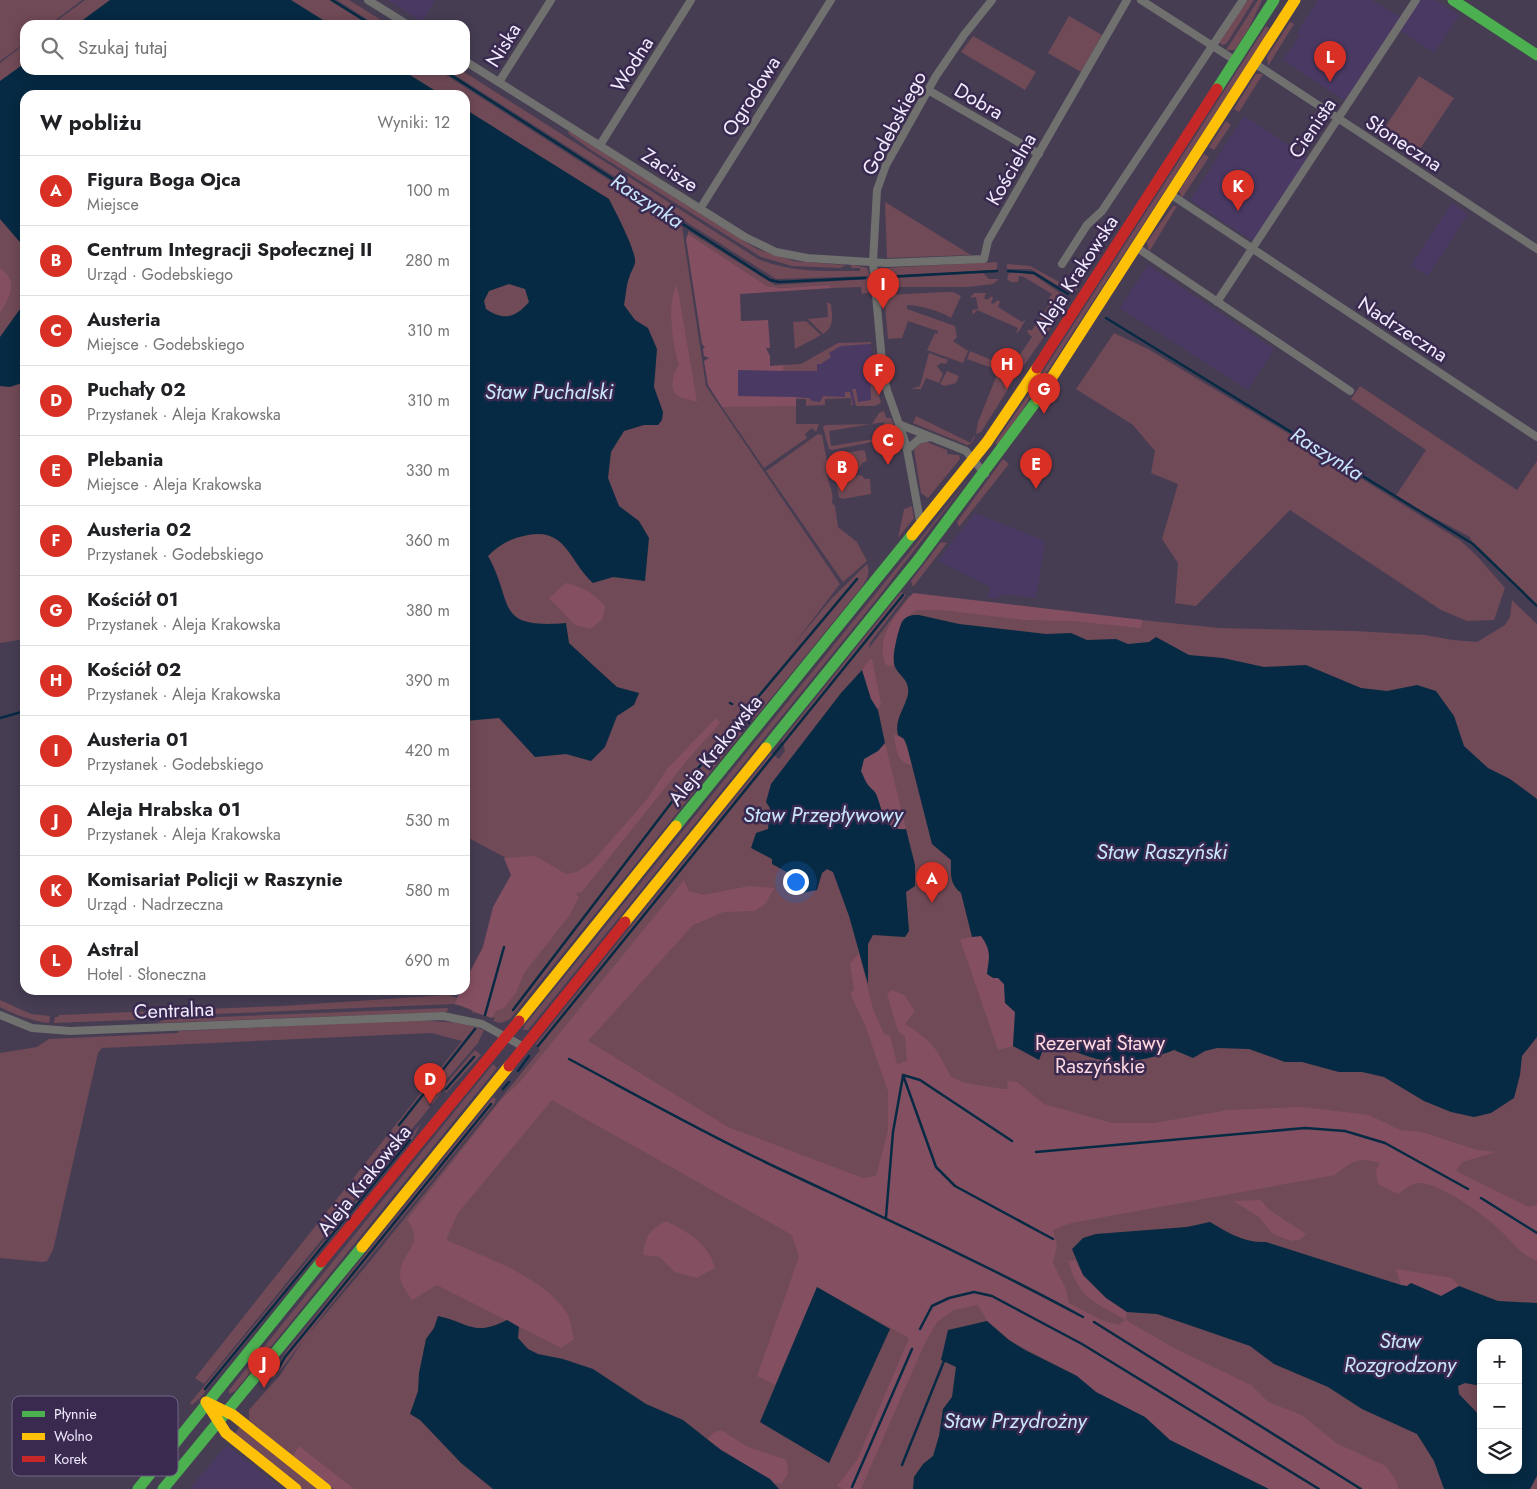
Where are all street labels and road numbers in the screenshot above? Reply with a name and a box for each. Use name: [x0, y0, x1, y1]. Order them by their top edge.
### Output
street label: Niska: [479, 18, 528, 73]
street label: Wodna: [604, 31, 661, 98]
street label: Ogrodowa: [715, 50, 788, 142]
street label: Godebskiego: [855, 66, 934, 180]
street label: Dobra: [949, 76, 1009, 127]
street label: Cienista: [1282, 92, 1343, 164]
street label: Słoneczna: [1360, 108, 1448, 179]
street label: Kościelna: [979, 128, 1044, 211]
street label: Zacisze: [636, 141, 704, 200]
street label: Aleja Krakowska: [1027, 209, 1126, 339]
street label: Nadrzeczna: [1352, 289, 1453, 369]
street label: Aleja Krakowska: [661, 688, 769, 812]
street label: Centralna: [133, 995, 215, 1026]
street label: Aleja Krakowska: [310, 1118, 418, 1242]

